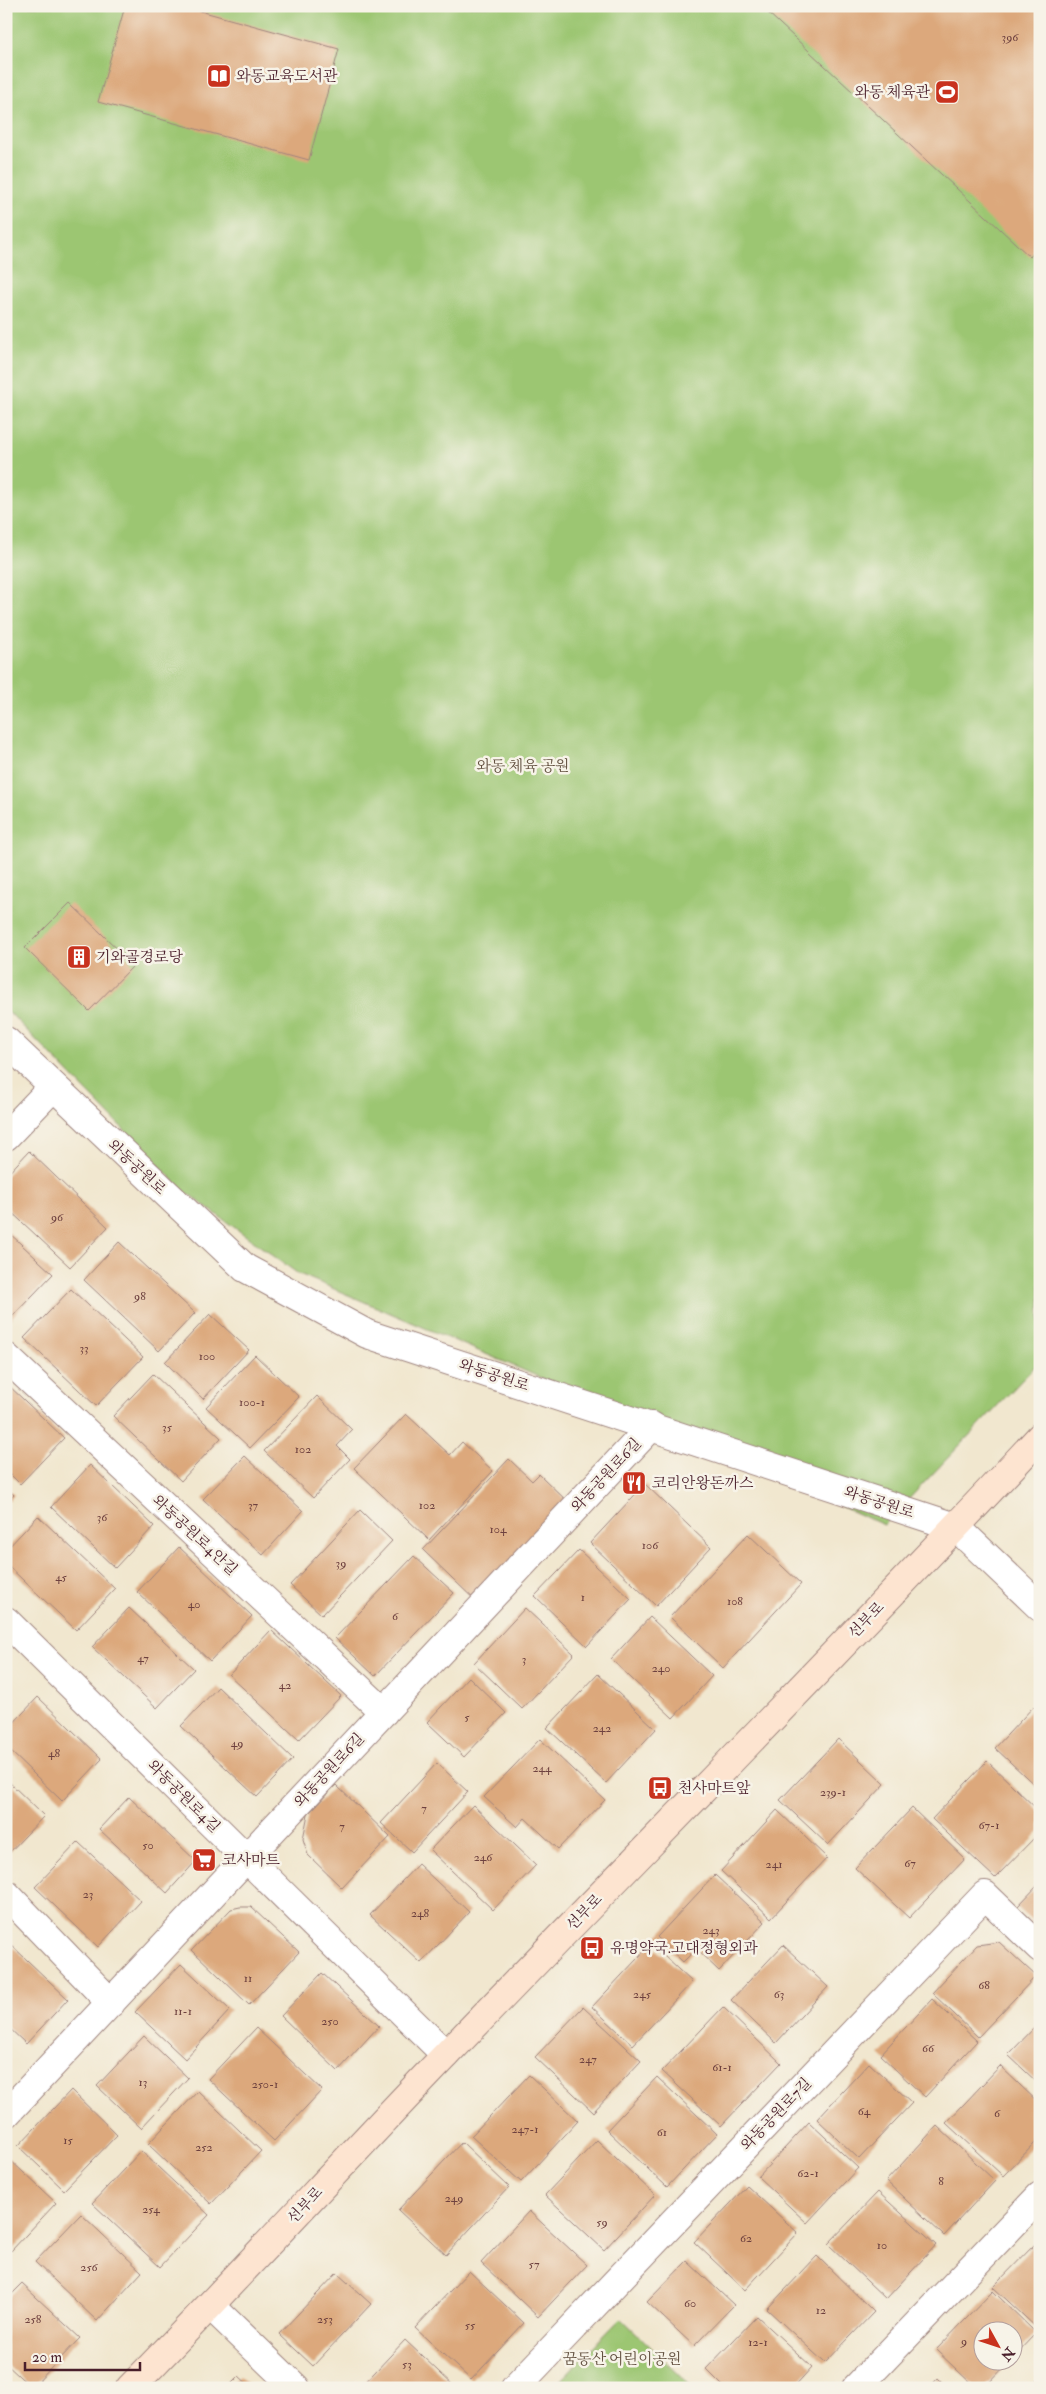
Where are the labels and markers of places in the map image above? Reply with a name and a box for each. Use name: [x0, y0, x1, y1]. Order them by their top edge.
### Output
library icon: 와동교육도서관: [206, 63, 232, 89]
place label: 와동교육도서관: [236, 67, 338, 86]
sports icon: 와동 체육관: [934, 79, 960, 105]
place label: 와동 체육관: [854, 83, 931, 102]
building icon: 기와골경로당: [66, 944, 92, 970]
place label: 기와골경로당: [96, 948, 183, 967]
restaurant icon: 코리안왕돈까스: [621, 1470, 647, 1496]
place label: 코리안왕돈까스: [652, 1474, 754, 1493]
bus stop icon: 천사마트앞: [647, 1775, 673, 1801]
place label: 천사마트앞: [678, 1779, 751, 1798]
supermarket icon: 코사마트: [191, 1847, 217, 1873]
place label: 코사마트: [222, 1851, 280, 1870]
bus stop icon: 유명약국.고대정형외과: [579, 1935, 605, 1961]
place label: 유명약국.고대정형외과: [610, 1939, 758, 1958]

